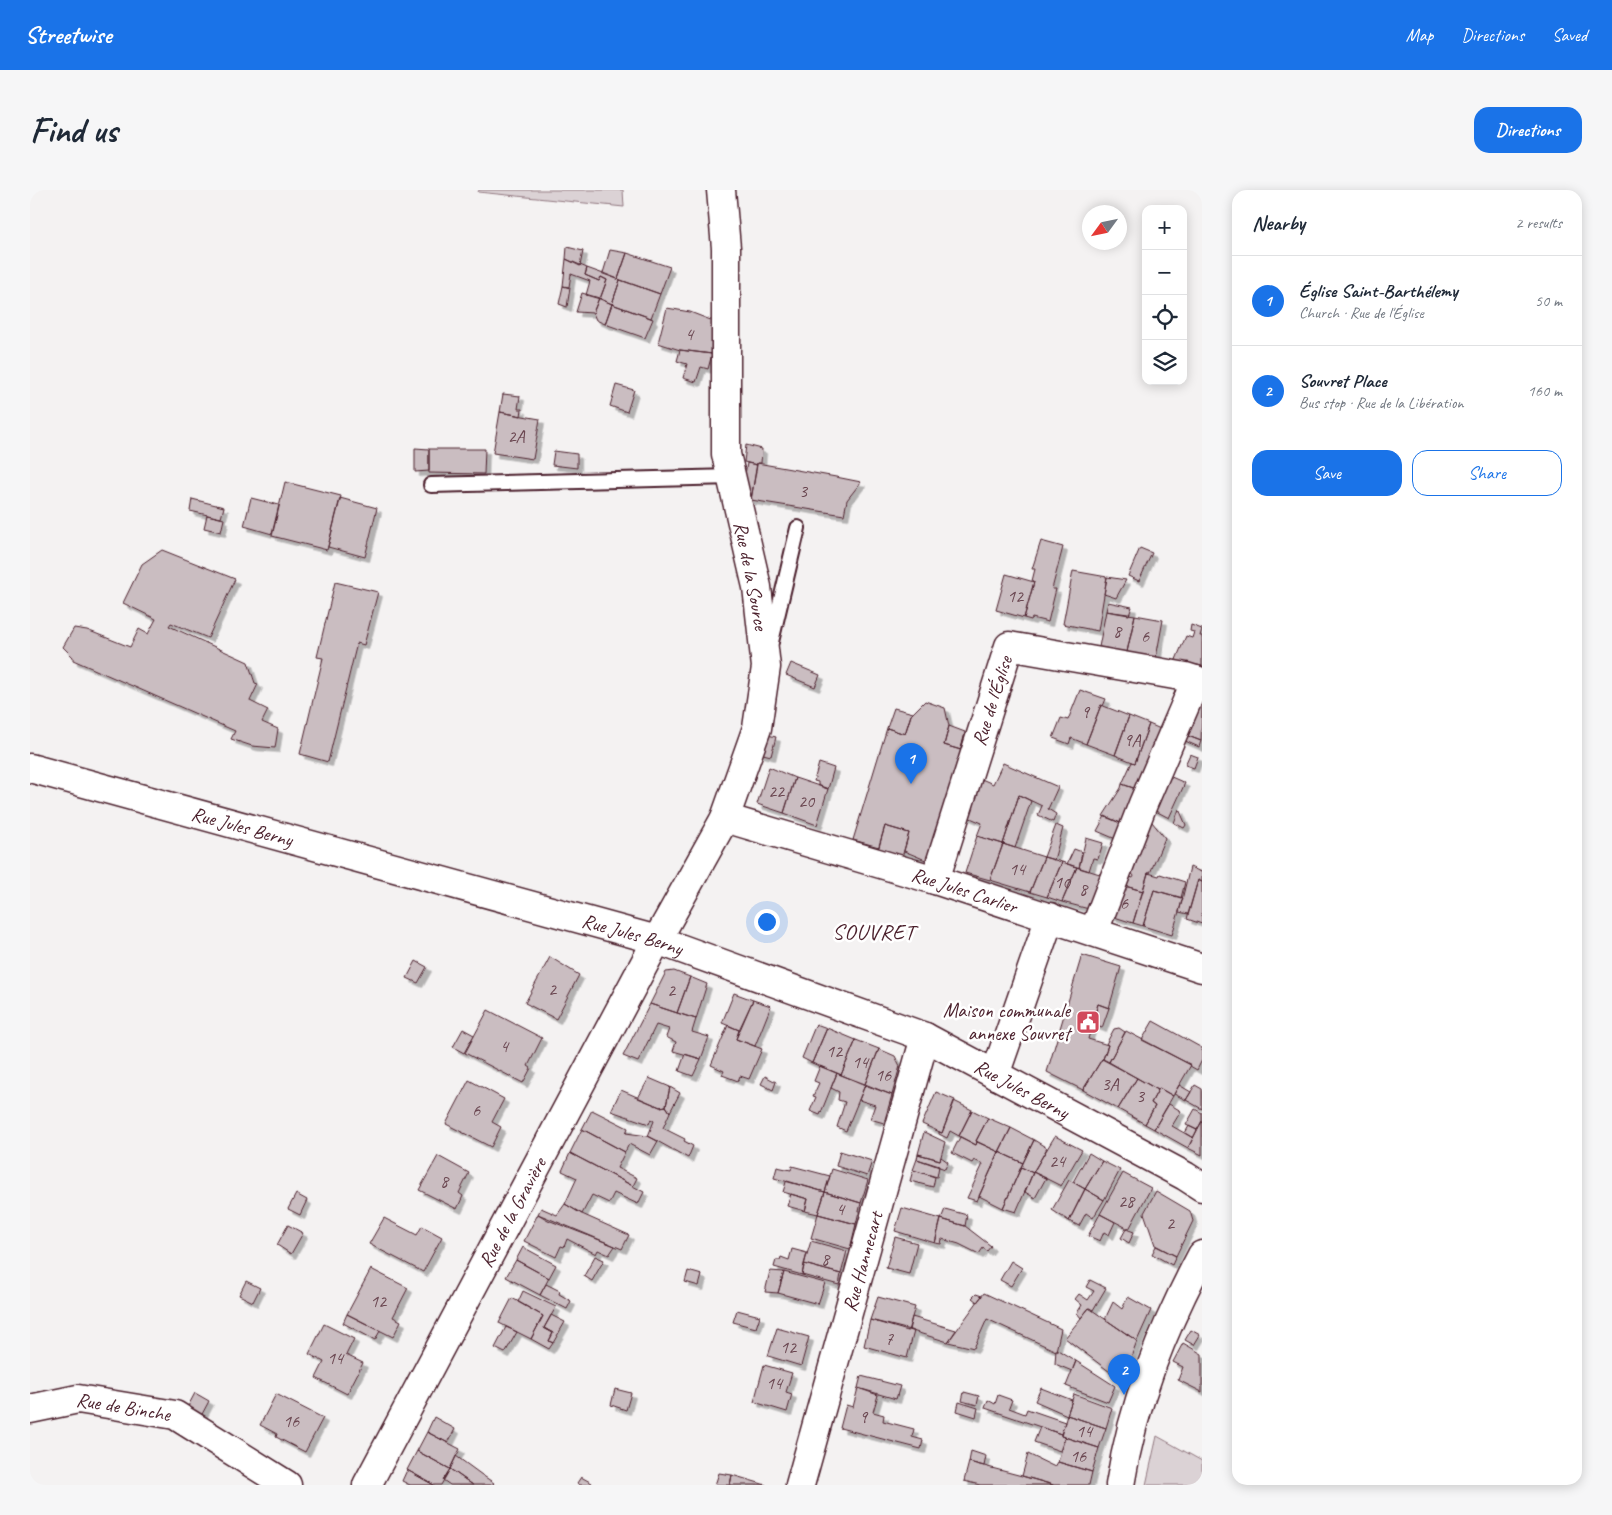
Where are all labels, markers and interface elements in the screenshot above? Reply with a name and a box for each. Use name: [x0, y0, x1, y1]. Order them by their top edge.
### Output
text: Streetwise: [25, 20, 111, 50]
text: Map: [1406, 24, 1433, 46]
text: Directions: [1461, 24, 1524, 46]
text: Saved: [1552, 24, 1587, 46]
button: Directions: [1474, 107, 1582, 153]
text: Find us: [30, 108, 117, 153]
north arrow: [1082, 205, 1127, 250]
map controls: [1142, 205, 1187, 385]
button: +: [1142, 205, 1187, 250]
text: Nearby: [1252, 210, 1305, 236]
text: 2 results: [1515, 213, 1562, 233]
button: −: [1142, 250, 1187, 295]
text: Église Saint-Barthélemy: [1299, 279, 1458, 303]
text: 1: [1264, 291, 1272, 311]
text: 50 m: [1535, 291, 1562, 311]
button: locate: [1142, 295, 1187, 340]
text: Church · Rue de l'Église: [1299, 303, 1424, 323]
house number: 4: [685, 323, 695, 345]
button: layers: [1142, 340, 1187, 385]
text: Souvret Place: [1299, 369, 1387, 393]
text: 2: [1264, 381, 1272, 401]
text: 160 m: [1528, 381, 1562, 401]
text: Bus stop · Rue de la Libération: [1299, 393, 1464, 413]
house number: 2A: [507, 425, 526, 447]
button: Save: [1252, 450, 1402, 496]
button: Share: [1412, 450, 1562, 496]
house number: 3: [799, 480, 809, 502]
street label: Rue de la Source: [728, 520, 774, 634]
house number: 12: [1007, 585, 1025, 607]
house number: 8: [1113, 620, 1123, 642]
house number: 6: [1141, 625, 1150, 647]
street label: Rue de l'Église: [966, 652, 1018, 749]
house number: 9: [1081, 701, 1091, 723]
house number: 9A: [1123, 729, 1142, 751]
pin: 1: [895, 743, 927, 784]
house number: 22: [768, 780, 786, 802]
house number: 20: [798, 790, 816, 812]
street label: Rue Jules Berny: [189, 800, 297, 852]
house number: 14: [1009, 858, 1027, 880]
street label: Rue Jules Carlier: [909, 861, 1022, 919]
house number: 10: [1054, 871, 1072, 893]
house number: 8: [1079, 878, 1089, 900]
house number: 6: [1120, 892, 1129, 914]
street label: Rue Jules Berny: [579, 908, 687, 961]
your location: [754, 909, 780, 935]
district label: SOUVRET: [832, 918, 920, 946]
house number: 2: [548, 978, 558, 1000]
house number: 2: [667, 979, 677, 1001]
place label: Maison communale annexe Souvret: [943, 998, 1073, 1046]
public building icon: Maison communale annexe Souvret: [1075, 1009, 1101, 1035]
house number: 4: [500, 1035, 510, 1057]
house number: 12: [826, 1040, 844, 1062]
house number: 14: [852, 1051, 870, 1073]
street label: Rue Jules Berny: [970, 1053, 1075, 1125]
house number: 16: [875, 1064, 892, 1086]
house number: 3A: [1101, 1073, 1120, 1095]
house number: 3: [1136, 1085, 1146, 1107]
house number: 6: [472, 1099, 481, 1121]
house number: 24: [1049, 1150, 1067, 1172]
street label: Rue de la Gravière: [473, 1152, 552, 1271]
house number: 8: [440, 1170, 450, 1192]
house number: 28: [1118, 1190, 1136, 1212]
house number: 4: [836, 1198, 846, 1220]
street label: Rue Hannecart: [837, 1207, 889, 1314]
house number: 2: [1166, 1212, 1176, 1234]
house number: 8: [821, 1248, 831, 1270]
house number: 12: [370, 1290, 388, 1312]
house number: 7: [885, 1328, 894, 1350]
house number: 12: [780, 1336, 798, 1358]
house number: 14: [327, 1347, 345, 1369]
pin: 2: [1108, 1354, 1140, 1395]
house number: 14: [766, 1372, 784, 1394]
street label: Rue de Binche: [75, 1386, 174, 1427]
house number: 9: [859, 1406, 869, 1428]
house number: 16: [283, 1410, 300, 1432]
house number: 14: [1076, 1420, 1094, 1442]
house number: 16: [1070, 1445, 1087, 1467]

